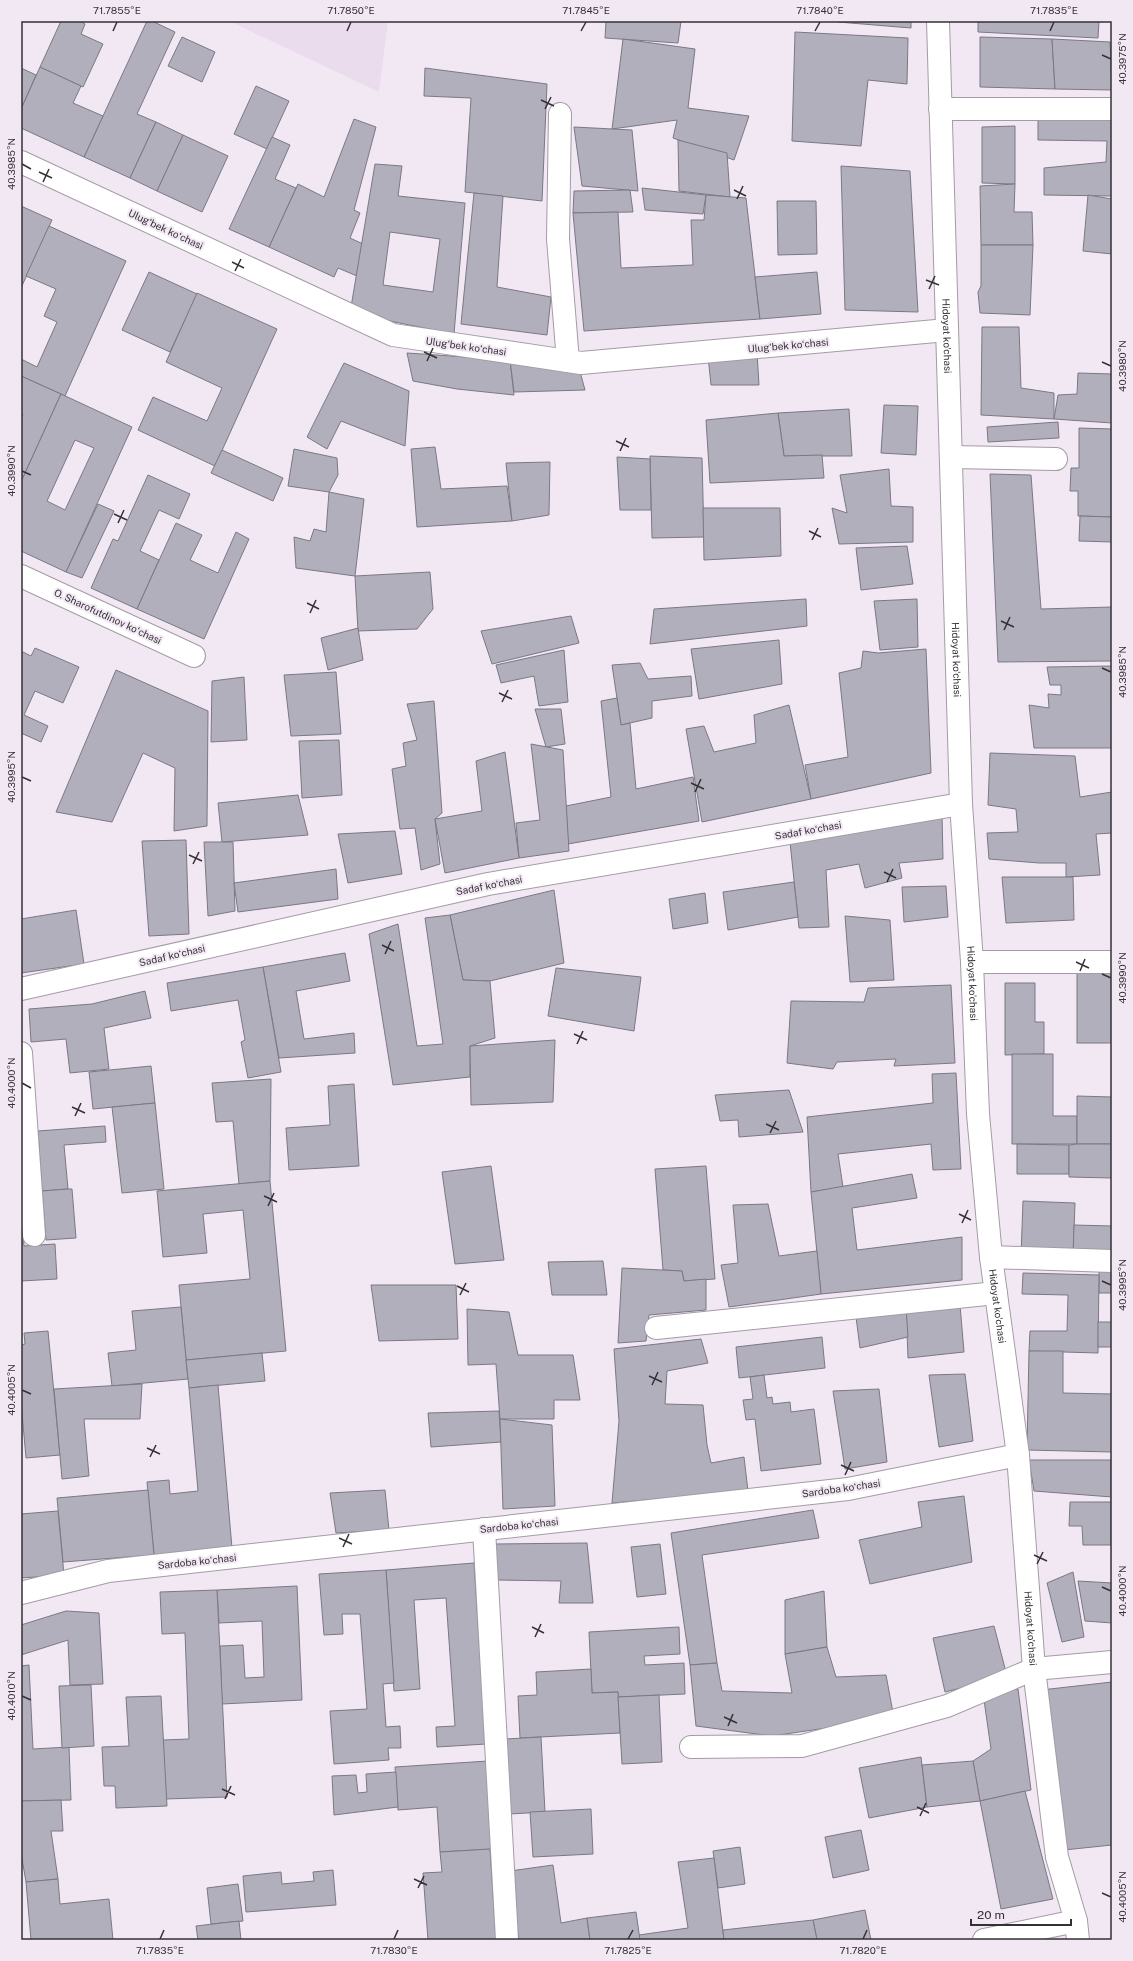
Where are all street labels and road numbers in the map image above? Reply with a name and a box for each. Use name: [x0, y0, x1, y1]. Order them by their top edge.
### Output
street label: Ulugʻbek koʻchasi: [127, 206, 205, 252]
street label: Hidoyat ko'chasi: [940, 298, 954, 374]
street label: Ulugʻbek koʻchasi: [425, 334, 507, 358]
street label: Ulugʻbek koʻchasi: [747, 335, 829, 355]
street label: O. Sharofutdinov koʻchasi: [52, 586, 164, 646]
street label: Hidoyat ko'chasi: [950, 622, 964, 697]
street label: Sadaf koʻchasi: [774, 818, 842, 842]
street label: Sadaf koʻchasi: [455, 873, 523, 897]
street label: Sadaf koʻchasi: [138, 942, 206, 968]
street label: Hidoyat ko'chasi: [965, 945, 980, 1021]
street label: Hidoyat ko'chasi: [987, 1268, 1009, 1344]
street label: Sardoba koʻchasi: [801, 1477, 881, 1499]
street label: Sardoba koʻchasi: [479, 1515, 559, 1535]
street label: Sardoba koʻchasi: [157, 1551, 237, 1571]
street label: Hidoyat ko'chasi: [1022, 1590, 1040, 1666]

